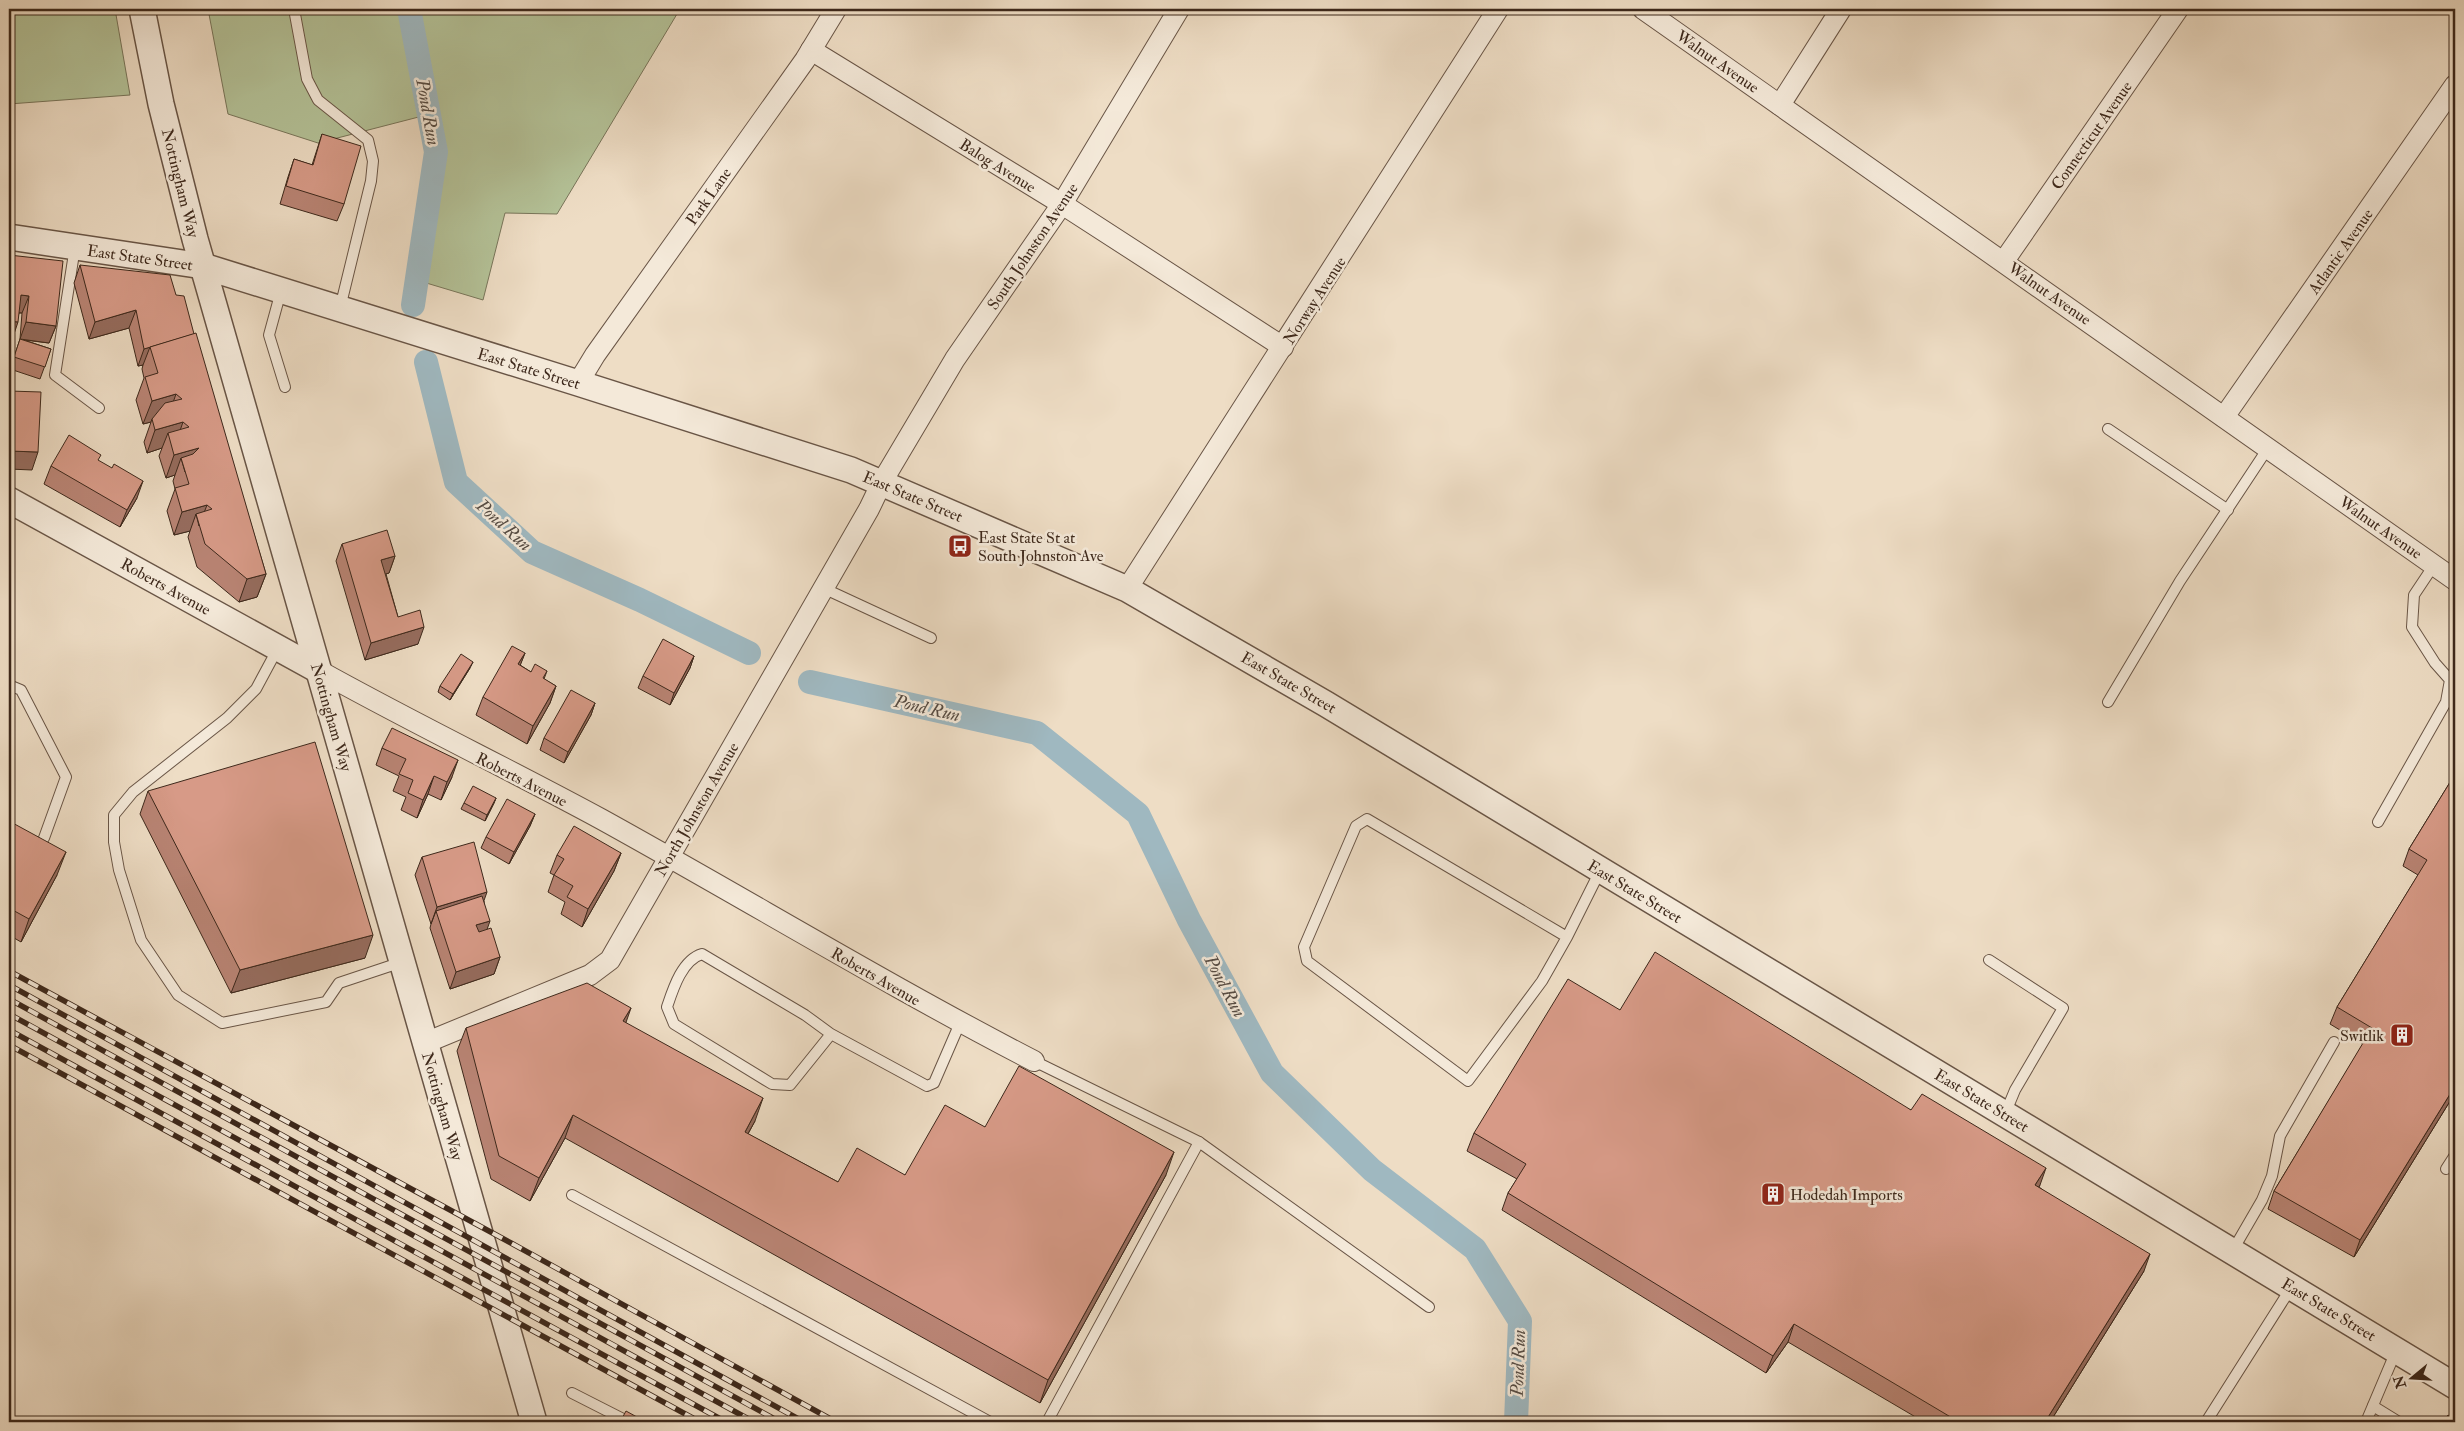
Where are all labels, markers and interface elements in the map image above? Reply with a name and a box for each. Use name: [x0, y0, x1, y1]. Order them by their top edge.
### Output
street label: Walnut Avenue: [1671, 25, 1763, 98]
water label: Pond Run: [410, 76, 445, 147]
street label: Connecticut Avenue: [2047, 77, 2137, 194]
street label: Nottingham Way: [157, 127, 203, 241]
street label: Balog Avenue: [956, 134, 1040, 197]
street label: Park Lane: [682, 164, 736, 229]
street label: South Johnston Avenue: [983, 179, 1084, 314]
street label: Atlantic Avenue: [2303, 205, 2378, 299]
street label: East State Street: [86, 241, 194, 275]
street label: Norway Avenue: [1279, 253, 1351, 348]
street label: Walnut Avenue: [2003, 257, 2095, 330]
street label: East State Street: [475, 344, 583, 394]
street label: East State Street: [860, 467, 966, 527]
street label: Walnut Avenue: [2334, 491, 2426, 564]
water label: Pond Run: [470, 494, 536, 556]
place label: East State St at South Johnston Ave: [978, 528, 1104, 567]
bus stop icon: East State St at South Johnston Ave: [947, 533, 973, 559]
street label: Roberts Avenue: [117, 554, 214, 620]
street label: East State Street: [1237, 648, 1340, 718]
street label: Nottingham Way: [306, 661, 356, 775]
water label: Pond Run: [891, 689, 962, 727]
street label: North Johnston Avenue: [650, 739, 744, 880]
street label: Roberts Avenue: [473, 748, 571, 812]
street label: East State Street: [1584, 856, 1685, 928]
street label: Roberts Avenue: [827, 943, 924, 1011]
water label: Pond Run: [1198, 950, 1250, 1021]
building icon: Switlik: [2389, 1022, 2415, 1048]
place label: Switlik: [2340, 1026, 2384, 1046]
street label: Nottingham Way: [417, 1050, 467, 1164]
street label: East State Street: [1931, 1065, 2032, 1137]
building icon: Hodedah Imports: [1760, 1181, 1786, 1207]
place label: Hodedah Imports: [1790, 1185, 1903, 1206]
street label: East State Street: [2278, 1274, 2379, 1346]
water label: Pond Run: [1506, 1329, 1531, 1398]
north arrow: [2386, 1354, 2436, 1404]
text: N: [2390, 1373, 2410, 1391]

